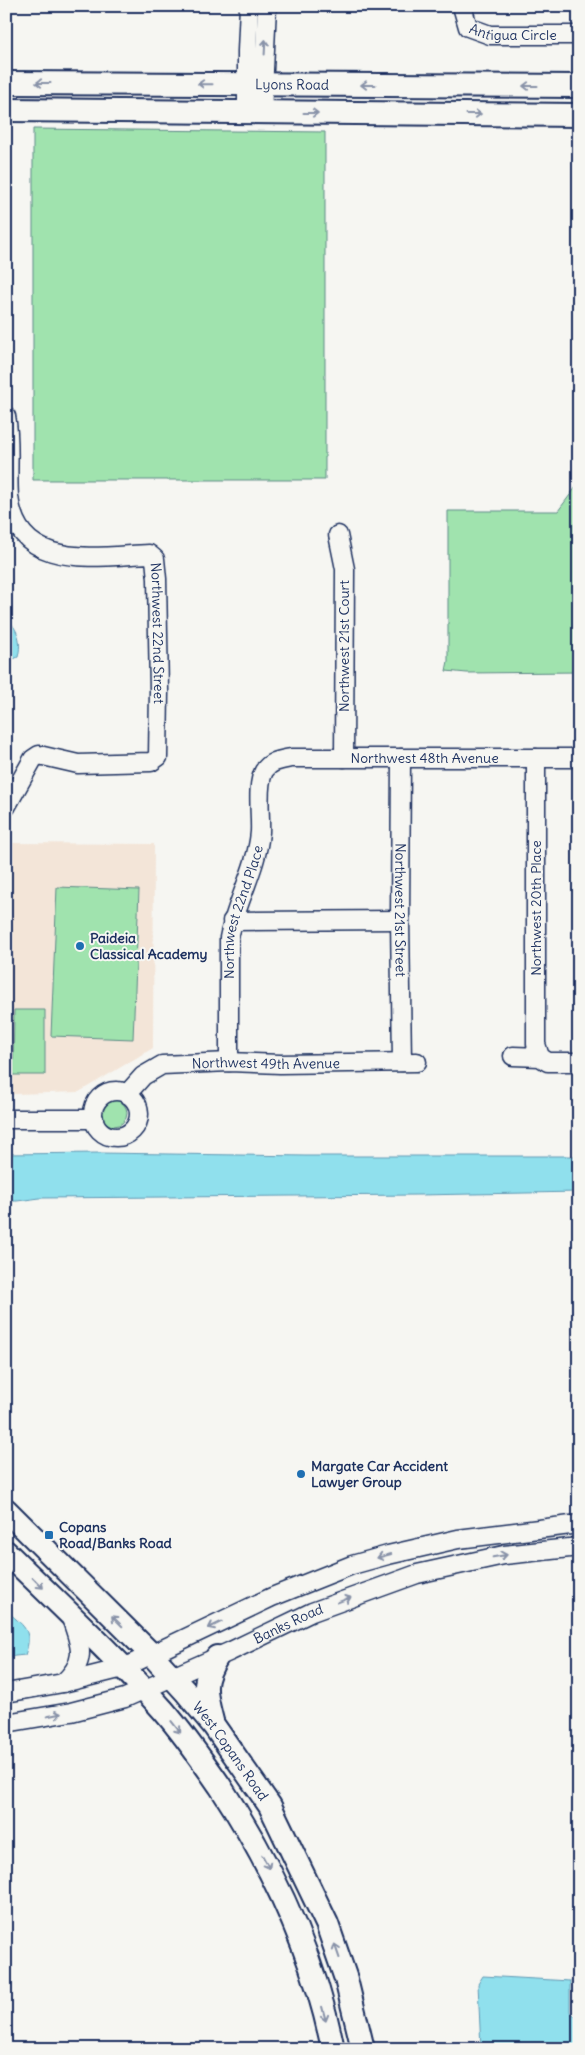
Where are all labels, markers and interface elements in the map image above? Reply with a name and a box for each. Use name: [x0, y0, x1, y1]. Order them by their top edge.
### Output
street label: Antigua Circle: [467, 19, 557, 44]
one-way arrow: [261, 39, 270, 55]
street label: Lyons Road: [255, 75, 329, 94]
one-way arrow: [35, 78, 51, 88]
one-way arrow: [197, 79, 214, 89]
one-way arrow: [360, 80, 376, 90]
one-way arrow: [522, 81, 538, 91]
one-way arrow: [302, 108, 319, 118]
one-way arrow: [465, 109, 481, 119]
street label: Northwest 22nd Street: [146, 562, 168, 704]
street label: Northwest 21st Court: [335, 580, 353, 712]
street label: Northwest 48th Avenue: [351, 749, 499, 767]
street label: Northwest 20th Place: [527, 840, 545, 976]
street label: Northwest 21st Street: [391, 843, 410, 977]
street label: Northwest 22nd Place: [219, 844, 267, 979]
place label: Paideia Classical Academy: [90, 929, 208, 963]
marker: Paideia Classical Academy: [74, 940, 86, 952]
street label: Northwest 49th Avenue: [191, 1053, 340, 1073]
place label: Margate Car Accident Lawyer Group: [311, 1457, 448, 1491]
marker: Margate Car Accident Lawyer Group: [295, 1468, 307, 1480]
place label: Copans Road/Banks Road: [59, 1518, 173, 1552]
marker: Copans Road/Banks Road: [43, 1529, 55, 1541]
one-way arrow: [492, 1551, 508, 1561]
one-way arrow: [377, 1552, 393, 1561]
one-way arrow: [32, 1577, 44, 1589]
one-way arrow: [336, 1594, 351, 1604]
street label: Banks Road: [250, 1600, 325, 1648]
one-way arrow: [111, 1615, 123, 1627]
one-way arrow: [208, 1621, 223, 1630]
street label: West Copans Road: [189, 1698, 272, 1804]
one-way arrow: [46, 1710, 62, 1719]
one-way arrow: [171, 1720, 182, 1733]
one-way arrow: [261, 1855, 271, 1869]
one-way arrow: [332, 1944, 341, 1959]
one-way arrow: [320, 2005, 329, 2021]

